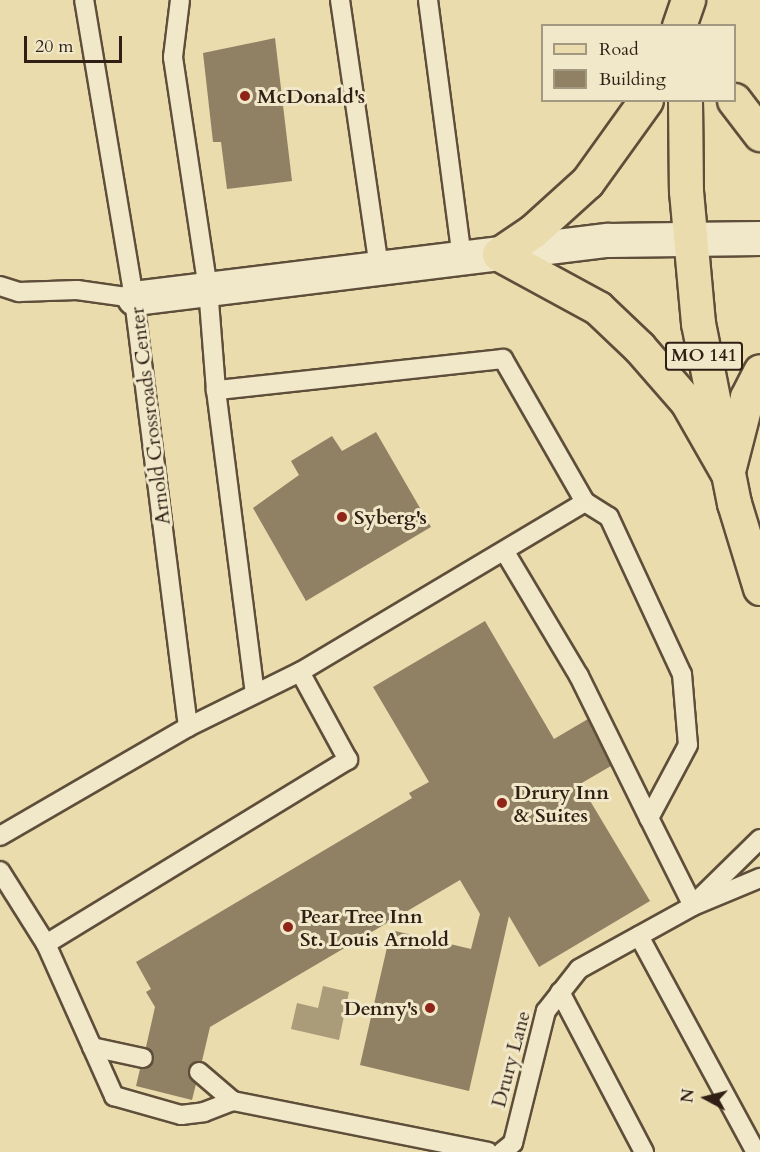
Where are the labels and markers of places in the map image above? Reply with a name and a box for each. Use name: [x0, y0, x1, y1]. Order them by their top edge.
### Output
place label: McDonald's: [257, 84, 365, 108]
marker: McDonald's: [238, 89, 252, 103]
place label: Syberg's: [354, 505, 427, 529]
marker: Syberg's: [335, 510, 349, 524]
place label: Drury Inn & Suites: [514, 780, 609, 827]
marker: Drury Inn & Suites: [495, 796, 509, 810]
place label: Pear Tree Inn St. Louis Arnold: [300, 904, 449, 951]
marker: Pear Tree Inn St. Louis Arnold: [281, 920, 295, 934]
place label: Denny's: [344, 996, 418, 1020]
marker: Denny's: [423, 1001, 437, 1015]

